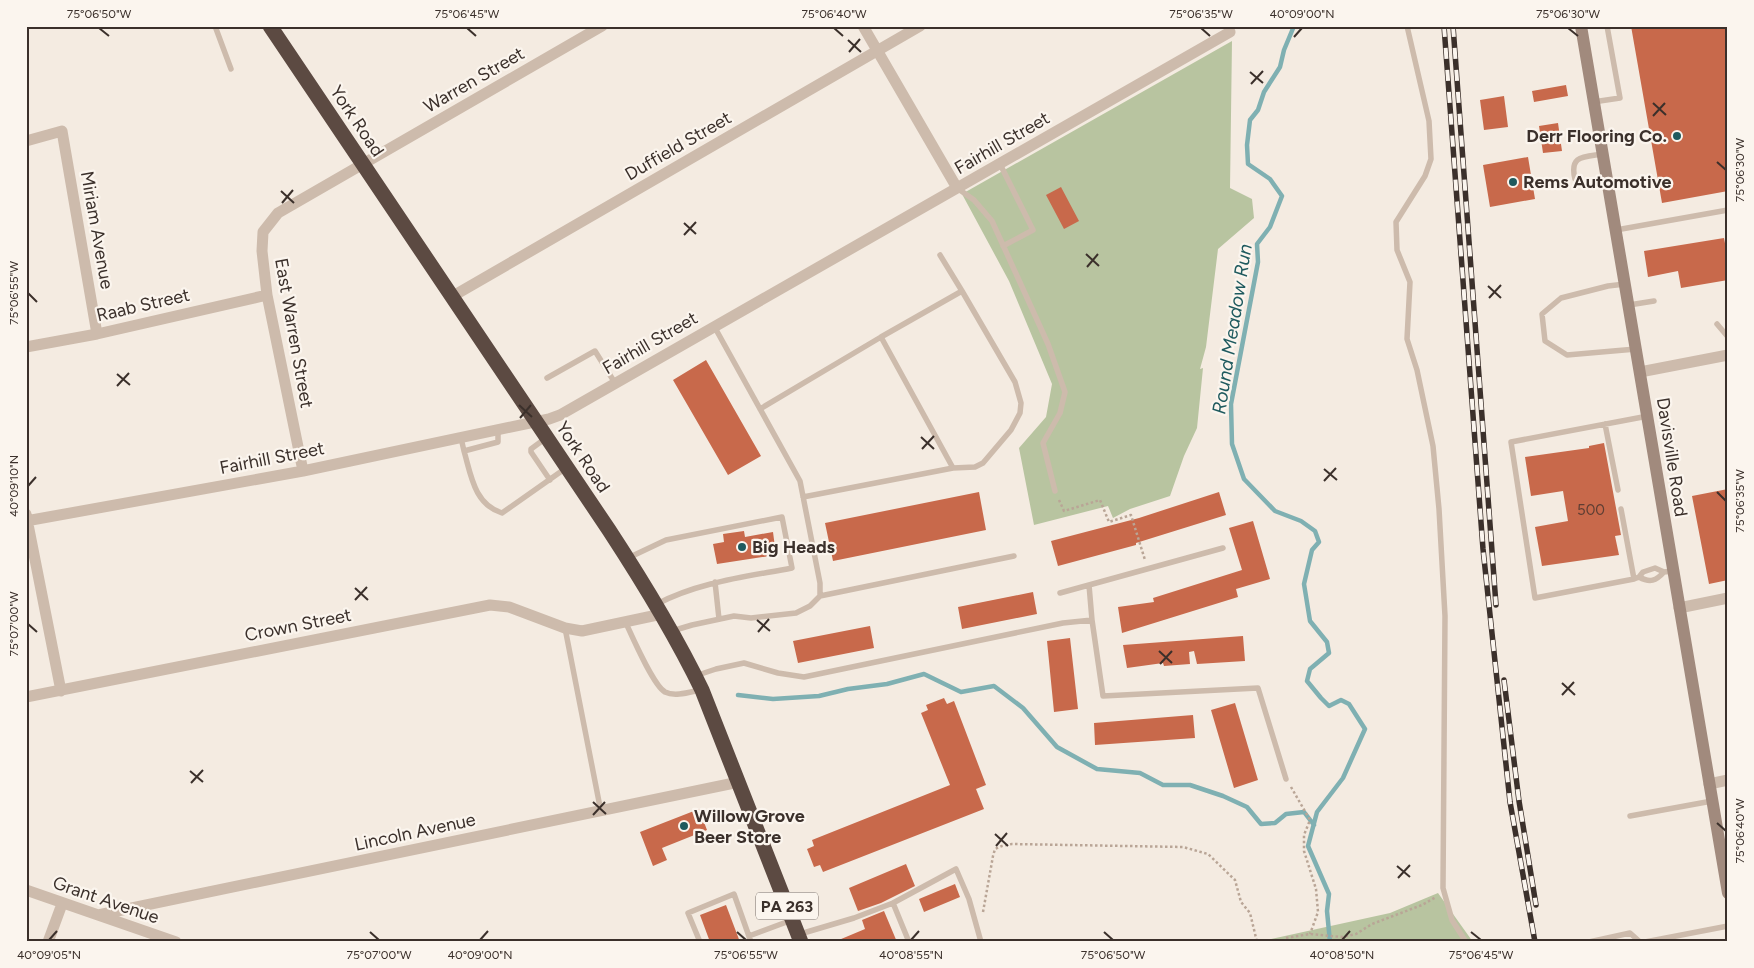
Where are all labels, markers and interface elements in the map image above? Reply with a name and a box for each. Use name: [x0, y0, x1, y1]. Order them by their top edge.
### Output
text: 75°06'50"W: [67, 7, 132, 21]
text: 75°06'45"W: [435, 7, 500, 21]
text: 75°06'40"W: [801, 7, 867, 21]
text: 75°06'35"W: [1169, 7, 1233, 21]
text: 40°09'00"N: [1270, 7, 1334, 21]
text: 75°06'30"W: [1536, 7, 1601, 21]
street label: Warren Street: [420, 42, 528, 118]
street label: York Road: [325, 81, 389, 161]
street label: Duffield Street: [621, 107, 735, 185]
street label: Fairhill Street: [951, 107, 1054, 179]
place label: Derr Flooring Co.: [1526, 125, 1667, 147]
marker: Derr Flooring Co.: [1671, 130, 1683, 142]
text: 75°06'30"W: [1733, 137, 1747, 202]
street label: Miriam Avenue: [76, 169, 118, 291]
place label: Rems Automotive: [1523, 171, 1671, 193]
marker: Rems Automotive: [1507, 176, 1519, 188]
water label: Round Meadow Run: [1207, 242, 1257, 416]
street label: East Warren Street: [270, 256, 318, 410]
text: 75°06'55"W: [7, 261, 21, 325]
street label: Raab Street: [94, 284, 192, 326]
street label: Fairhill Street: [599, 307, 702, 379]
street label: Davisville Road: [1652, 396, 1692, 518]
street label: York Road: [551, 417, 615, 497]
street label: Fairhill Street: [218, 437, 326, 479]
text: 40°09'10"N: [7, 455, 21, 517]
text: 75°06'35"W: [1733, 469, 1747, 533]
house number: 500: [1577, 501, 1605, 519]
place label: Big Heads: [752, 536, 836, 558]
marker: Big Heads: [736, 541, 748, 553]
text: 75°07'00"W: [7, 591, 21, 657]
street label: Crown Street: [243, 604, 353, 646]
text: 75°06'40"W: [1733, 798, 1747, 864]
place label: Willow Grove Beer Store: [694, 805, 805, 848]
street label: Lincoln Avenue: [353, 808, 478, 856]
marker: Willow Grove Beer Store: [678, 820, 690, 832]
street label: Grant Avenue: [50, 872, 162, 929]
road number: PA 263: [756, 892, 818, 919]
text: 40°09'05"N: [17, 948, 81, 962]
text: 75°07'00"W: [346, 948, 412, 962]
text: 40°09'00"N: [448, 948, 512, 962]
text: 75°06'55"W: [714, 948, 778, 962]
text: 40°08'55"N: [879, 948, 943, 962]
text: 75°06'50"W: [1081, 948, 1146, 962]
text: 40°08'50"N: [1310, 948, 1374, 962]
text: 75°06'45"W: [1449, 948, 1514, 962]

